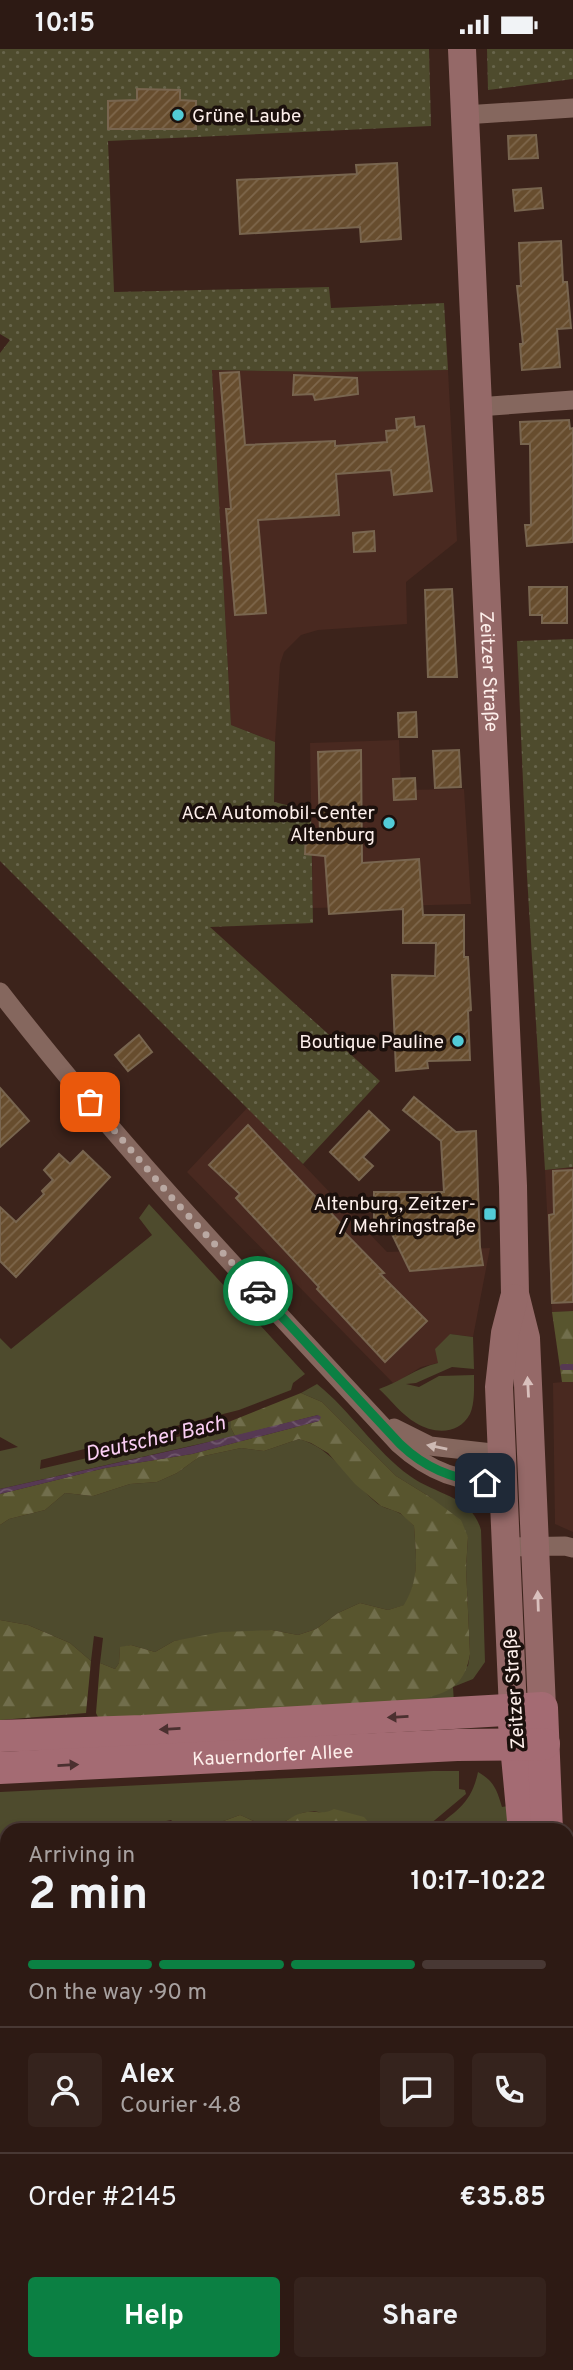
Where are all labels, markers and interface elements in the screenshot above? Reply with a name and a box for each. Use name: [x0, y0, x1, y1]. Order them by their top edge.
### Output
text: 10:15: [35, 8, 95, 41]
place label: Grüne Laube: [192, 105, 301, 129]
marker: Grüne Laube: [170, 107, 186, 123]
street label: Zeitzer Straße: [473, 610, 503, 733]
place label: ACA Automobil-Center Altenburg: [181, 802, 376, 848]
marker: ACA Automobil-Center Altenburg: [381, 815, 397, 831]
place label: Boutique Pauline: [299, 1031, 444, 1055]
marker: Boutique Pauline: [450, 1033, 466, 1049]
pin: [60, 1072, 120, 1132]
icon: bag: [71, 1083, 109, 1121]
place label: Altenburg, Zeitzer- / Mehringstraße: [313, 1193, 476, 1239]
marker: Altenburg, Zeitzer- / Mehringstraße: [482, 1206, 498, 1222]
courier: [223, 1256, 293, 1326]
icon: car: [239, 1272, 277, 1310]
one-way arrow: [523, 1376, 534, 1398]
water label: Deutscher Bach: [82, 1410, 229, 1469]
one-way arrow: [425, 1441, 447, 1452]
pin: [455, 1453, 515, 1513]
icon: home: [466, 1464, 504, 1502]
one-way arrow: [532, 1590, 543, 1612]
street label: Zeitzer Straße: [499, 1628, 531, 1750]
one-way arrow: [386, 1712, 408, 1723]
one-way arrow: [159, 1724, 181, 1735]
street label: Kauerndorfer Allee: [192, 1740, 354, 1772]
one-way arrow: [57, 1759, 79, 1770]
text: Arriving in: [28, 1842, 135, 1871]
text: 10:17–10:22: [411, 1866, 546, 1899]
text: 2 min: [28, 1867, 148, 1926]
text: On the way · 90 m: [28, 1979, 207, 2008]
button: person: [28, 2053, 102, 2127]
button: chat: [380, 2053, 454, 2127]
button: phone: [472, 2053, 546, 2127]
text: Alex: [120, 2059, 175, 2092]
text: Courier · 4.8: [120, 2092, 241, 2121]
text: Order #2145: [28, 2182, 177, 2215]
text: €35.85: [459, 2182, 546, 2215]
button: Help: [28, 2277, 280, 2357]
button: Share: [294, 2277, 546, 2357]

